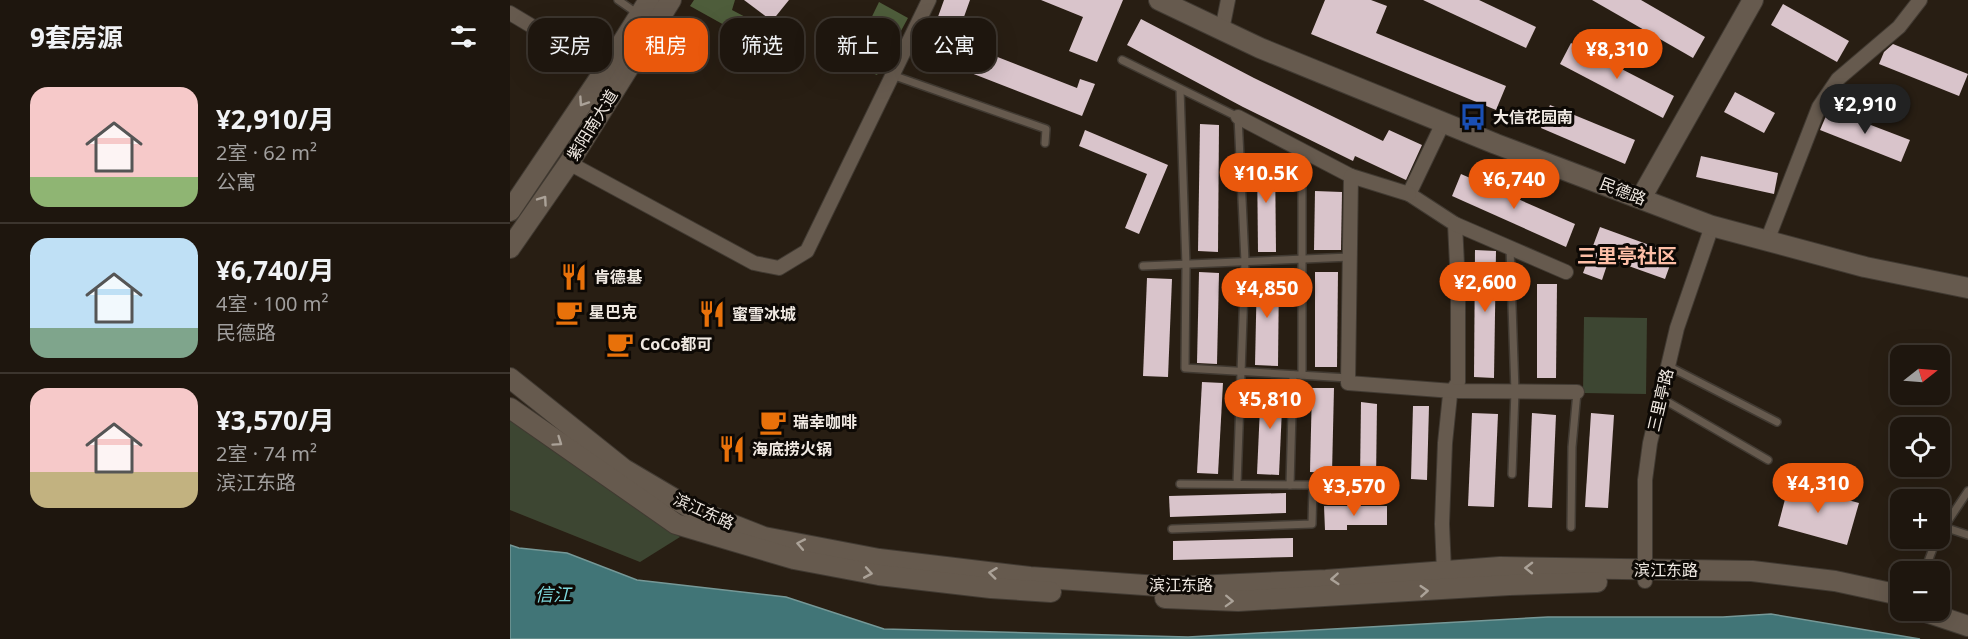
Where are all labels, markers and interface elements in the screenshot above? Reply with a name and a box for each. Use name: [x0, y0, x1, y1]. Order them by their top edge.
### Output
chip: 买房: [528, 18, 612, 72]
chip: 租房: [624, 18, 708, 72]
chip: 筛选: [720, 18, 804, 72]
chip: 新上: [816, 18, 900, 72]
chip: 公寓: [912, 18, 996, 72]
text: 9套房源: [30, 19, 123, 55]
icon: filters: [447, 20, 480, 53]
pin: ¥8,310: [1568, 29, 1666, 80]
text: ¥8,310: [1586, 35, 1648, 62]
pin: ¥2,910: [1816, 84, 1914, 135]
street label: 紫阳南大道: [561, 85, 623, 165]
text: ¥2,910: [1834, 90, 1896, 117]
one-way arrow: [579, 95, 590, 106]
text: ¥2,910/月: [216, 101, 335, 137]
bus stop icon: 大信花园南: [1458, 102, 1488, 132]
place label: 大信花园南: [1493, 106, 1573, 128]
icon: home: [78, 111, 150, 183]
text: 2室 · 62 m²: [216, 139, 317, 166]
pin: ¥10.5K: [1217, 153, 1315, 204]
text: ¥10.5K: [1234, 159, 1298, 186]
pin: ¥6,740: [1465, 159, 1563, 210]
text: ¥6,740: [1483, 165, 1545, 192]
text: 公寓: [216, 168, 256, 195]
street label: 民德路: [1597, 172, 1649, 210]
one-way arrow: [536, 196, 547, 207]
district label: 三里亭社区: [1577, 242, 1677, 269]
text: ¥6,740/月: [216, 252, 335, 288]
icon: home: [78, 262, 150, 334]
restaurant icon: 肯德基: [559, 262, 589, 292]
pin: ¥2,600: [1436, 262, 1534, 313]
place label: 肯德基: [594, 266, 643, 288]
pin: ¥4,850: [1218, 268, 1316, 319]
text: ¥2,600: [1454, 268, 1516, 295]
text: ¥4,850: [1236, 274, 1298, 301]
text: 4室 · 100 m²: [216, 290, 328, 317]
cafe icon: 星巴克: [554, 297, 584, 327]
restaurant icon: 蜜雪冰城: [697, 299, 727, 329]
place label: 星巴克: [589, 301, 637, 323]
place label: 蜜雪冰城: [732, 303, 796, 325]
text: 民德路: [216, 319, 276, 346]
cafe icon: CoCo都可: [605, 329, 635, 359]
place label: CoCo都可: [640, 333, 713, 355]
north arrow: [1890, 345, 1950, 405]
map controls: [1890, 345, 1950, 621]
street label: 三里亭路: [1642, 366, 1678, 434]
pin: ¥5,810: [1221, 379, 1319, 430]
text: ¥5,810: [1239, 385, 1301, 412]
text: ¥3,570/月: [216, 402, 335, 438]
cafe icon: 瑞幸咖啡: [758, 407, 788, 437]
place label: 瑞幸咖啡: [793, 411, 857, 433]
icon: home: [78, 412, 150, 484]
button: locate: [1890, 417, 1950, 477]
restaurant icon: 海底捞火锅: [717, 434, 747, 464]
one-way arrow: [551, 435, 562, 446]
place label: 海底捞火锅: [752, 438, 832, 460]
text: 2室 · 74 m²: [216, 440, 317, 467]
pin: ¥4,310: [1769, 463, 1867, 514]
pin: ¥3,570: [1305, 466, 1403, 517]
text: 滨江东路: [216, 469, 296, 496]
text: ¥4,310: [1787, 469, 1849, 496]
text: ¥3,570: [1323, 472, 1385, 499]
street label: 滨江东路: [670, 488, 738, 534]
button: +: [1890, 489, 1950, 549]
one-way arrow: [796, 538, 806, 551]
street label: 滨江东路: [1634, 559, 1698, 581]
button: −: [1890, 561, 1950, 621]
one-way arrow: [1525, 562, 1534, 574]
one-way arrow: [862, 566, 872, 579]
one-way arrow: [989, 567, 998, 580]
one-way arrow: [1330, 573, 1339, 586]
street label: 滨江东路: [1149, 574, 1213, 596]
water label: 信江: [535, 582, 573, 606]
one-way arrow: [1420, 585, 1429, 598]
one-way arrow: [1225, 595, 1234, 607]

